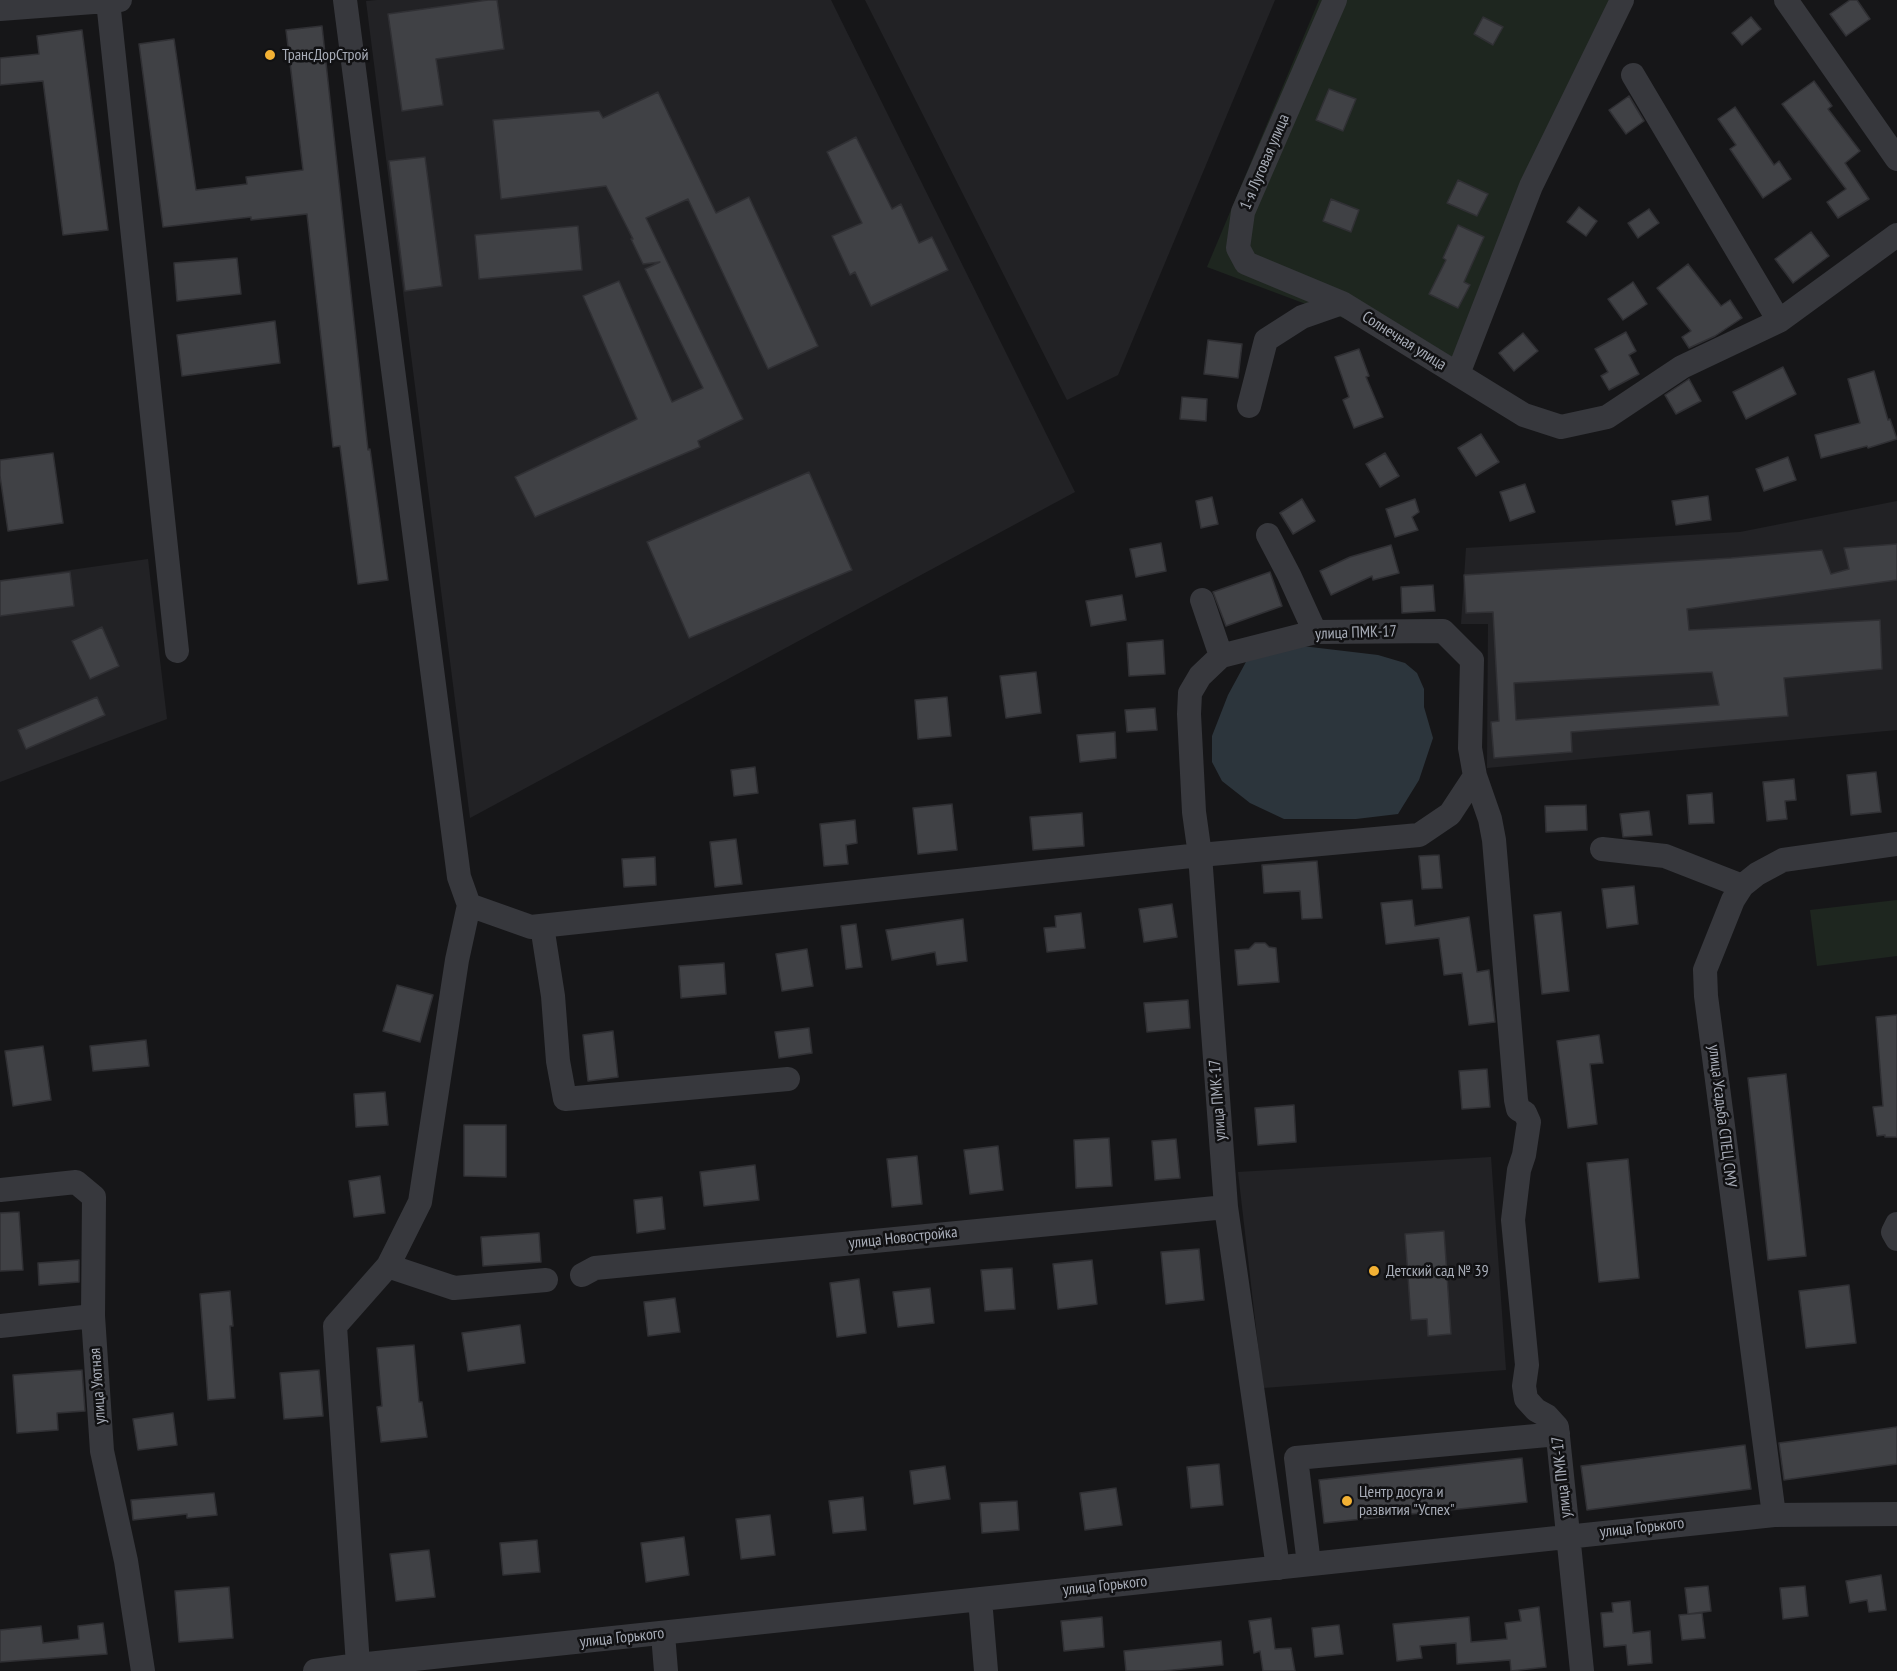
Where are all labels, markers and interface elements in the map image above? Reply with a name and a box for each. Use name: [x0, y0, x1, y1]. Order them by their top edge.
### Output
place label: ТрансДорСтрой: [282, 45, 369, 65]
marker: ТрансДорСтрой: [263, 48, 277, 62]
street label: 1-я Луговая улица: [1236, 111, 1294, 213]
street label: Солнечная улица: [1358, 307, 1450, 375]
street label: улица ПМК-17: [1315, 622, 1397, 644]
street label: улица Усадьба СПЕЦ СМУ: [1704, 1043, 1740, 1189]
street label: улица ПМК-17: [1206, 1059, 1230, 1141]
street label: улица Новостройка: [848, 1223, 958, 1253]
place label: Детский сад № 39: [1386, 1261, 1489, 1281]
marker: Детский сад № 39: [1367, 1264, 1381, 1278]
street label: улица Уютная: [86, 1347, 110, 1425]
street label: улица ПМК-17: [1548, 1435, 1576, 1519]
place label: Центр досуга и развития "Успех": [1359, 1482, 1455, 1520]
marker: Центр досуга и развития "Успех": [1340, 1494, 1354, 1508]
street label: улица Горького: [1599, 1514, 1685, 1542]
street label: улица Горького: [1062, 1572, 1148, 1600]
street label: улица Горького: [579, 1624, 665, 1652]

